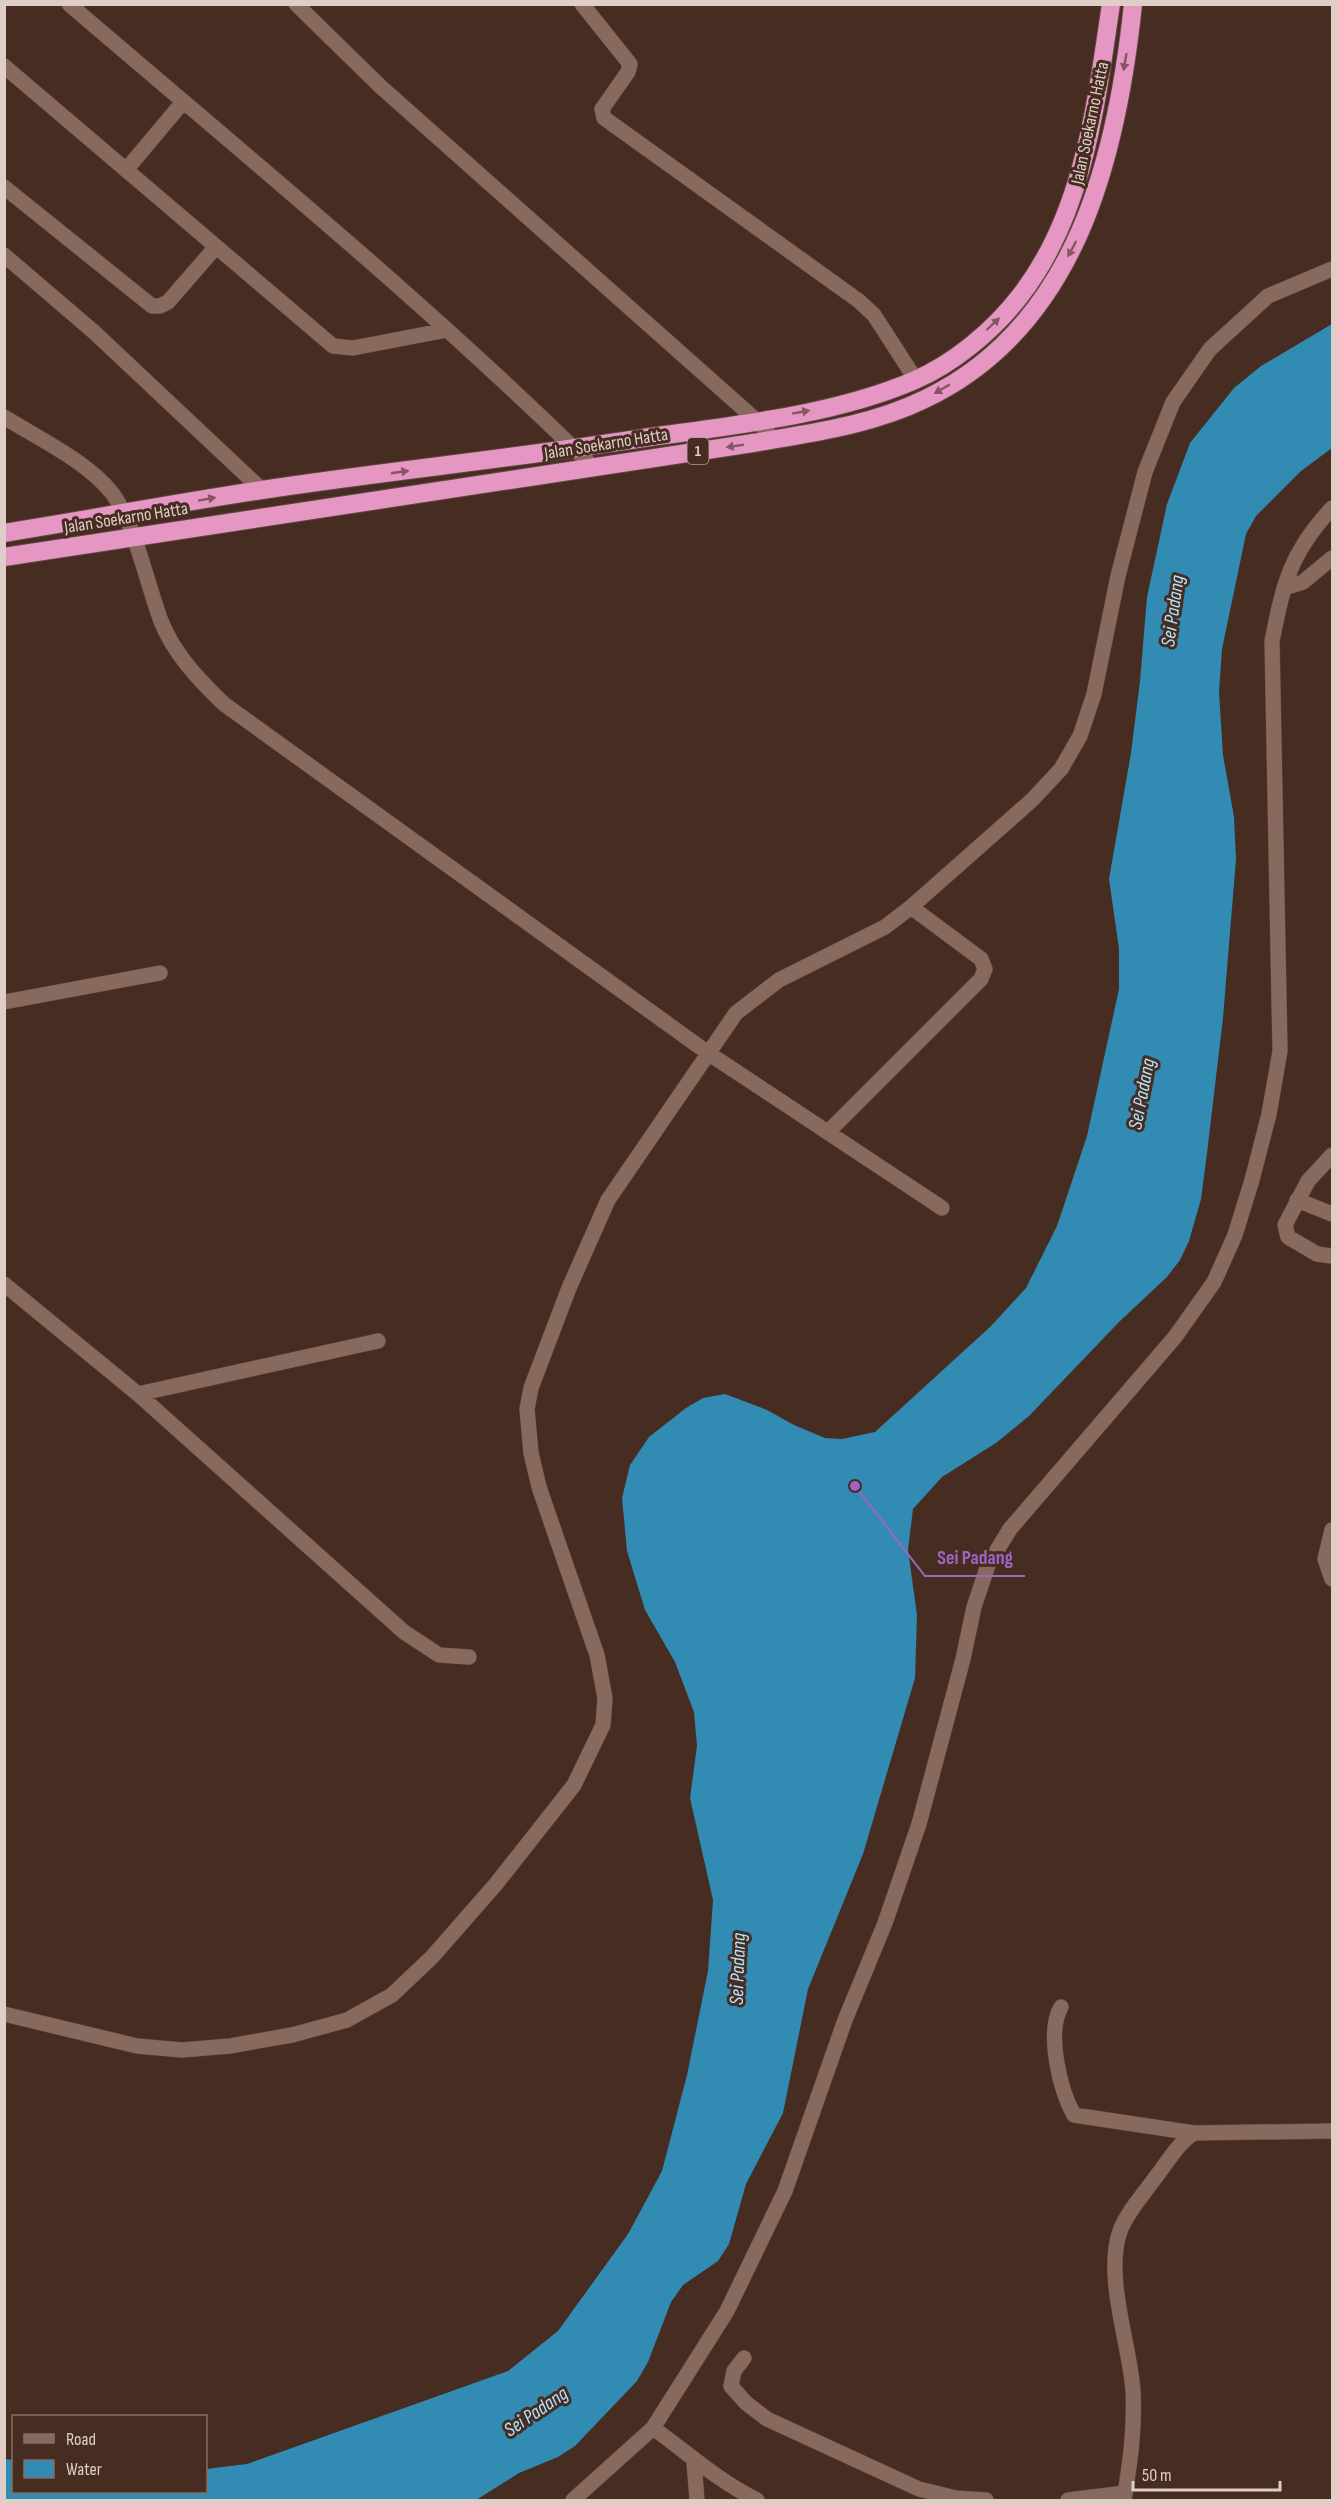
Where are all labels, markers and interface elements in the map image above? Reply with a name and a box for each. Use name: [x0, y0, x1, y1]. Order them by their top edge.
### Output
one-way arrow: [1120, 53, 1129, 72]
street label: Jalan Soekarno Hatta: [1067, 60, 1113, 187]
one-way arrow: [1067, 241, 1077, 258]
one-way arrow: [986, 317, 1001, 331]
one-way arrow: [934, 384, 950, 395]
one-way arrow: [791, 407, 810, 416]
street label: Jalan Soekarno Hatta: [542, 424, 669, 464]
road number: 1: [688, 438, 708, 464]
one-way arrow: [725, 441, 744, 450]
one-way arrow: [391, 467, 410, 476]
one-way arrow: [198, 495, 217, 504]
street label: Jalan Soekarno Hatta: [62, 498, 189, 538]
water label: Sei Padang: [1156, 574, 1190, 648]
water label: Sei Padang: [1123, 1056, 1161, 1132]
callout: Sei Padang: [925, 1538, 1025, 1576]
text: Sei Padang: [937, 1546, 1014, 1570]
water label: Sei Padang: [725, 1933, 751, 2005]
water label: Sei Padang: [499, 2382, 573, 2442]
legend: [12, 2415, 207, 2493]
text: Road: [66, 2429, 96, 2450]
scale bar: [1133, 2454, 1280, 2492]
text: Water: [66, 2459, 102, 2480]
text: 50 m: [1142, 2465, 1172, 2486]

